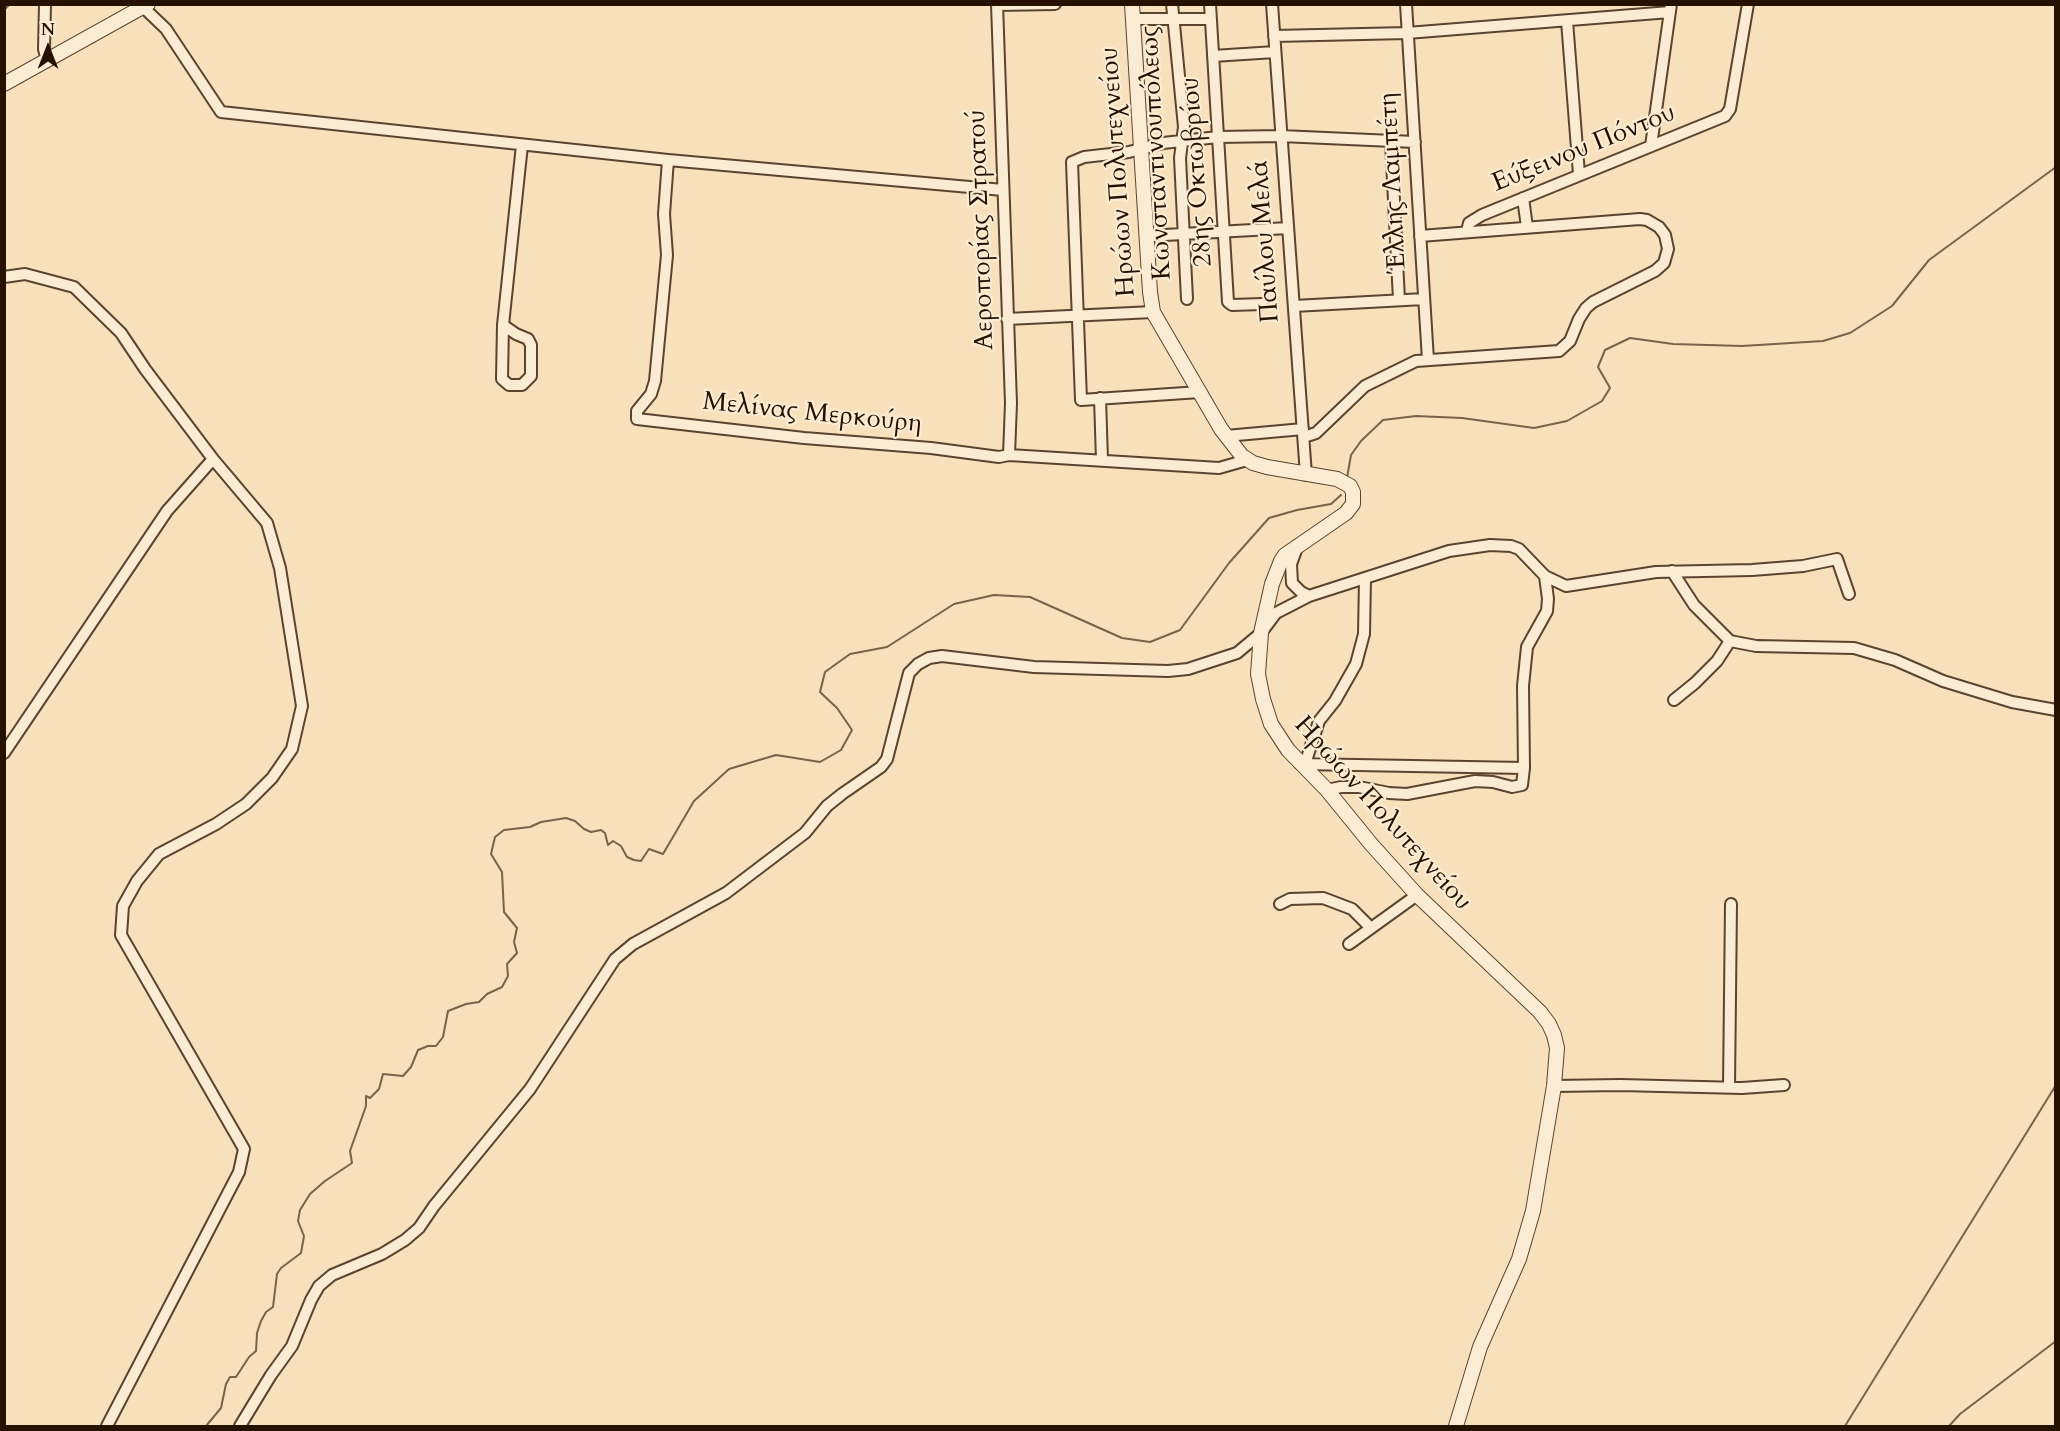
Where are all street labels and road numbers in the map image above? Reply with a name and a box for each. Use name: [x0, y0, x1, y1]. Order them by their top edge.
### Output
street label: Κωνσταντινουπόλεως: [1135, 25, 1179, 281]
street label: Ηρώων Πολυτεχνείου: [1095, 46, 1143, 298]
street label: 28ης Οκτωβρίου: [1176, 76, 1220, 268]
street label: Έλλης Λαμπέτη: [1374, 92, 1414, 274]
street label: Εύξεινου Πόντου: [1488, 98, 1680, 200]
street label: Αεροπορίας Στρατού: [962, 109, 1002, 351]
street label: Παύλου Μελά: [1245, 158, 1287, 324]
street label: Μελίνας Μερκούρη: [701, 387, 923, 441]
street label: Ηρώων Πολυτεχνείου: [1287, 711, 1477, 917]

